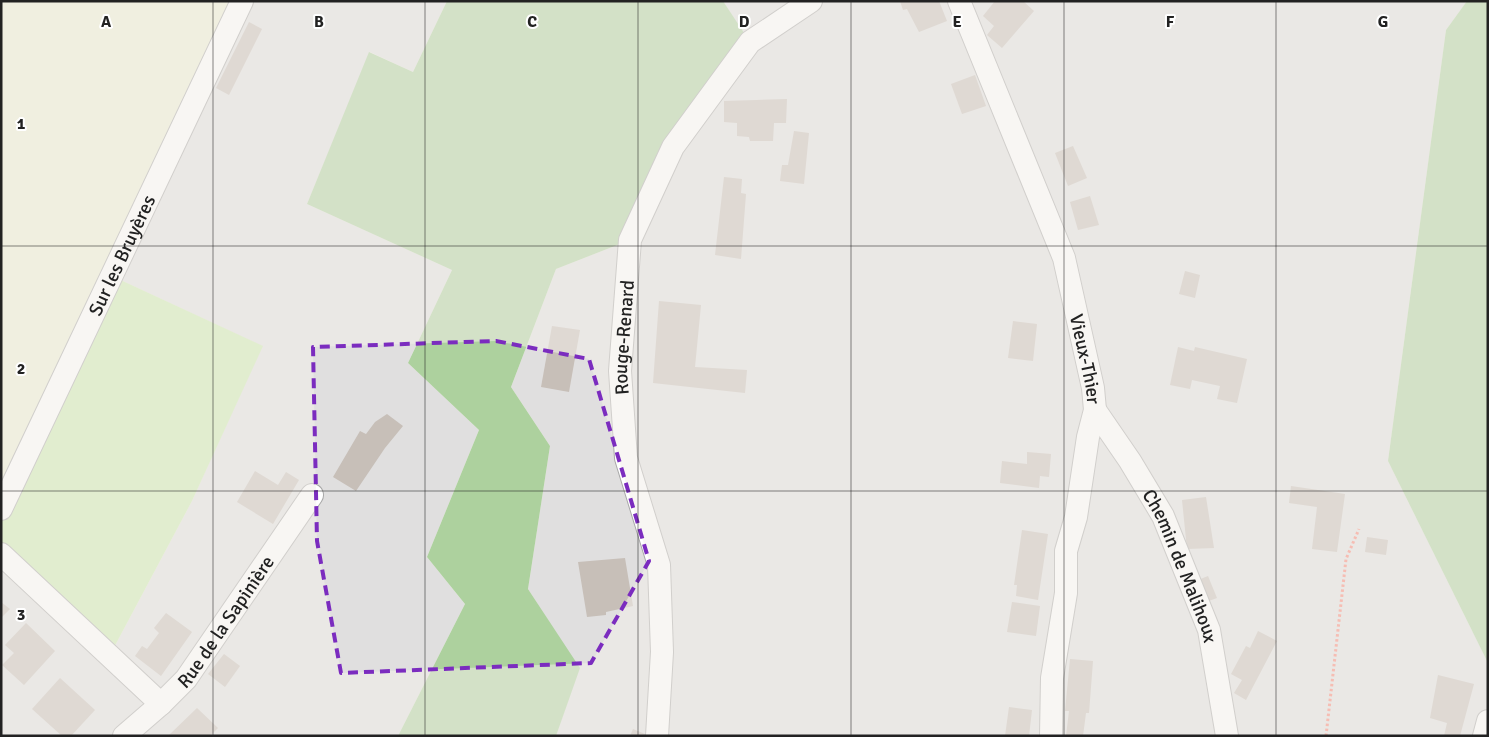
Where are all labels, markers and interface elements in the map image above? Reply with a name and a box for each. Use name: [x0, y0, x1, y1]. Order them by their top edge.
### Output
text: A: [101, 12, 112, 32]
text: B: [314, 12, 324, 32]
text: C: [527, 12, 537, 32]
text: D: [739, 12, 750, 32]
text: E: [952, 12, 962, 32]
text: F: [1166, 12, 1175, 32]
text: G: [1378, 12, 1388, 32]
text: 1: [17, 114, 26, 134]
street label: Sur les Bruyères: [83, 191, 161, 320]
street label: Rouge-Renard: [609, 279, 640, 396]
street label: Vieux-Thier: [1064, 312, 1105, 405]
text: 2: [17, 359, 25, 379]
street label: Chemin de Malihoux: [1137, 485, 1222, 645]
street label: Rue de la Sapinière: [173, 551, 280, 694]
text: 3: [17, 605, 25, 625]

